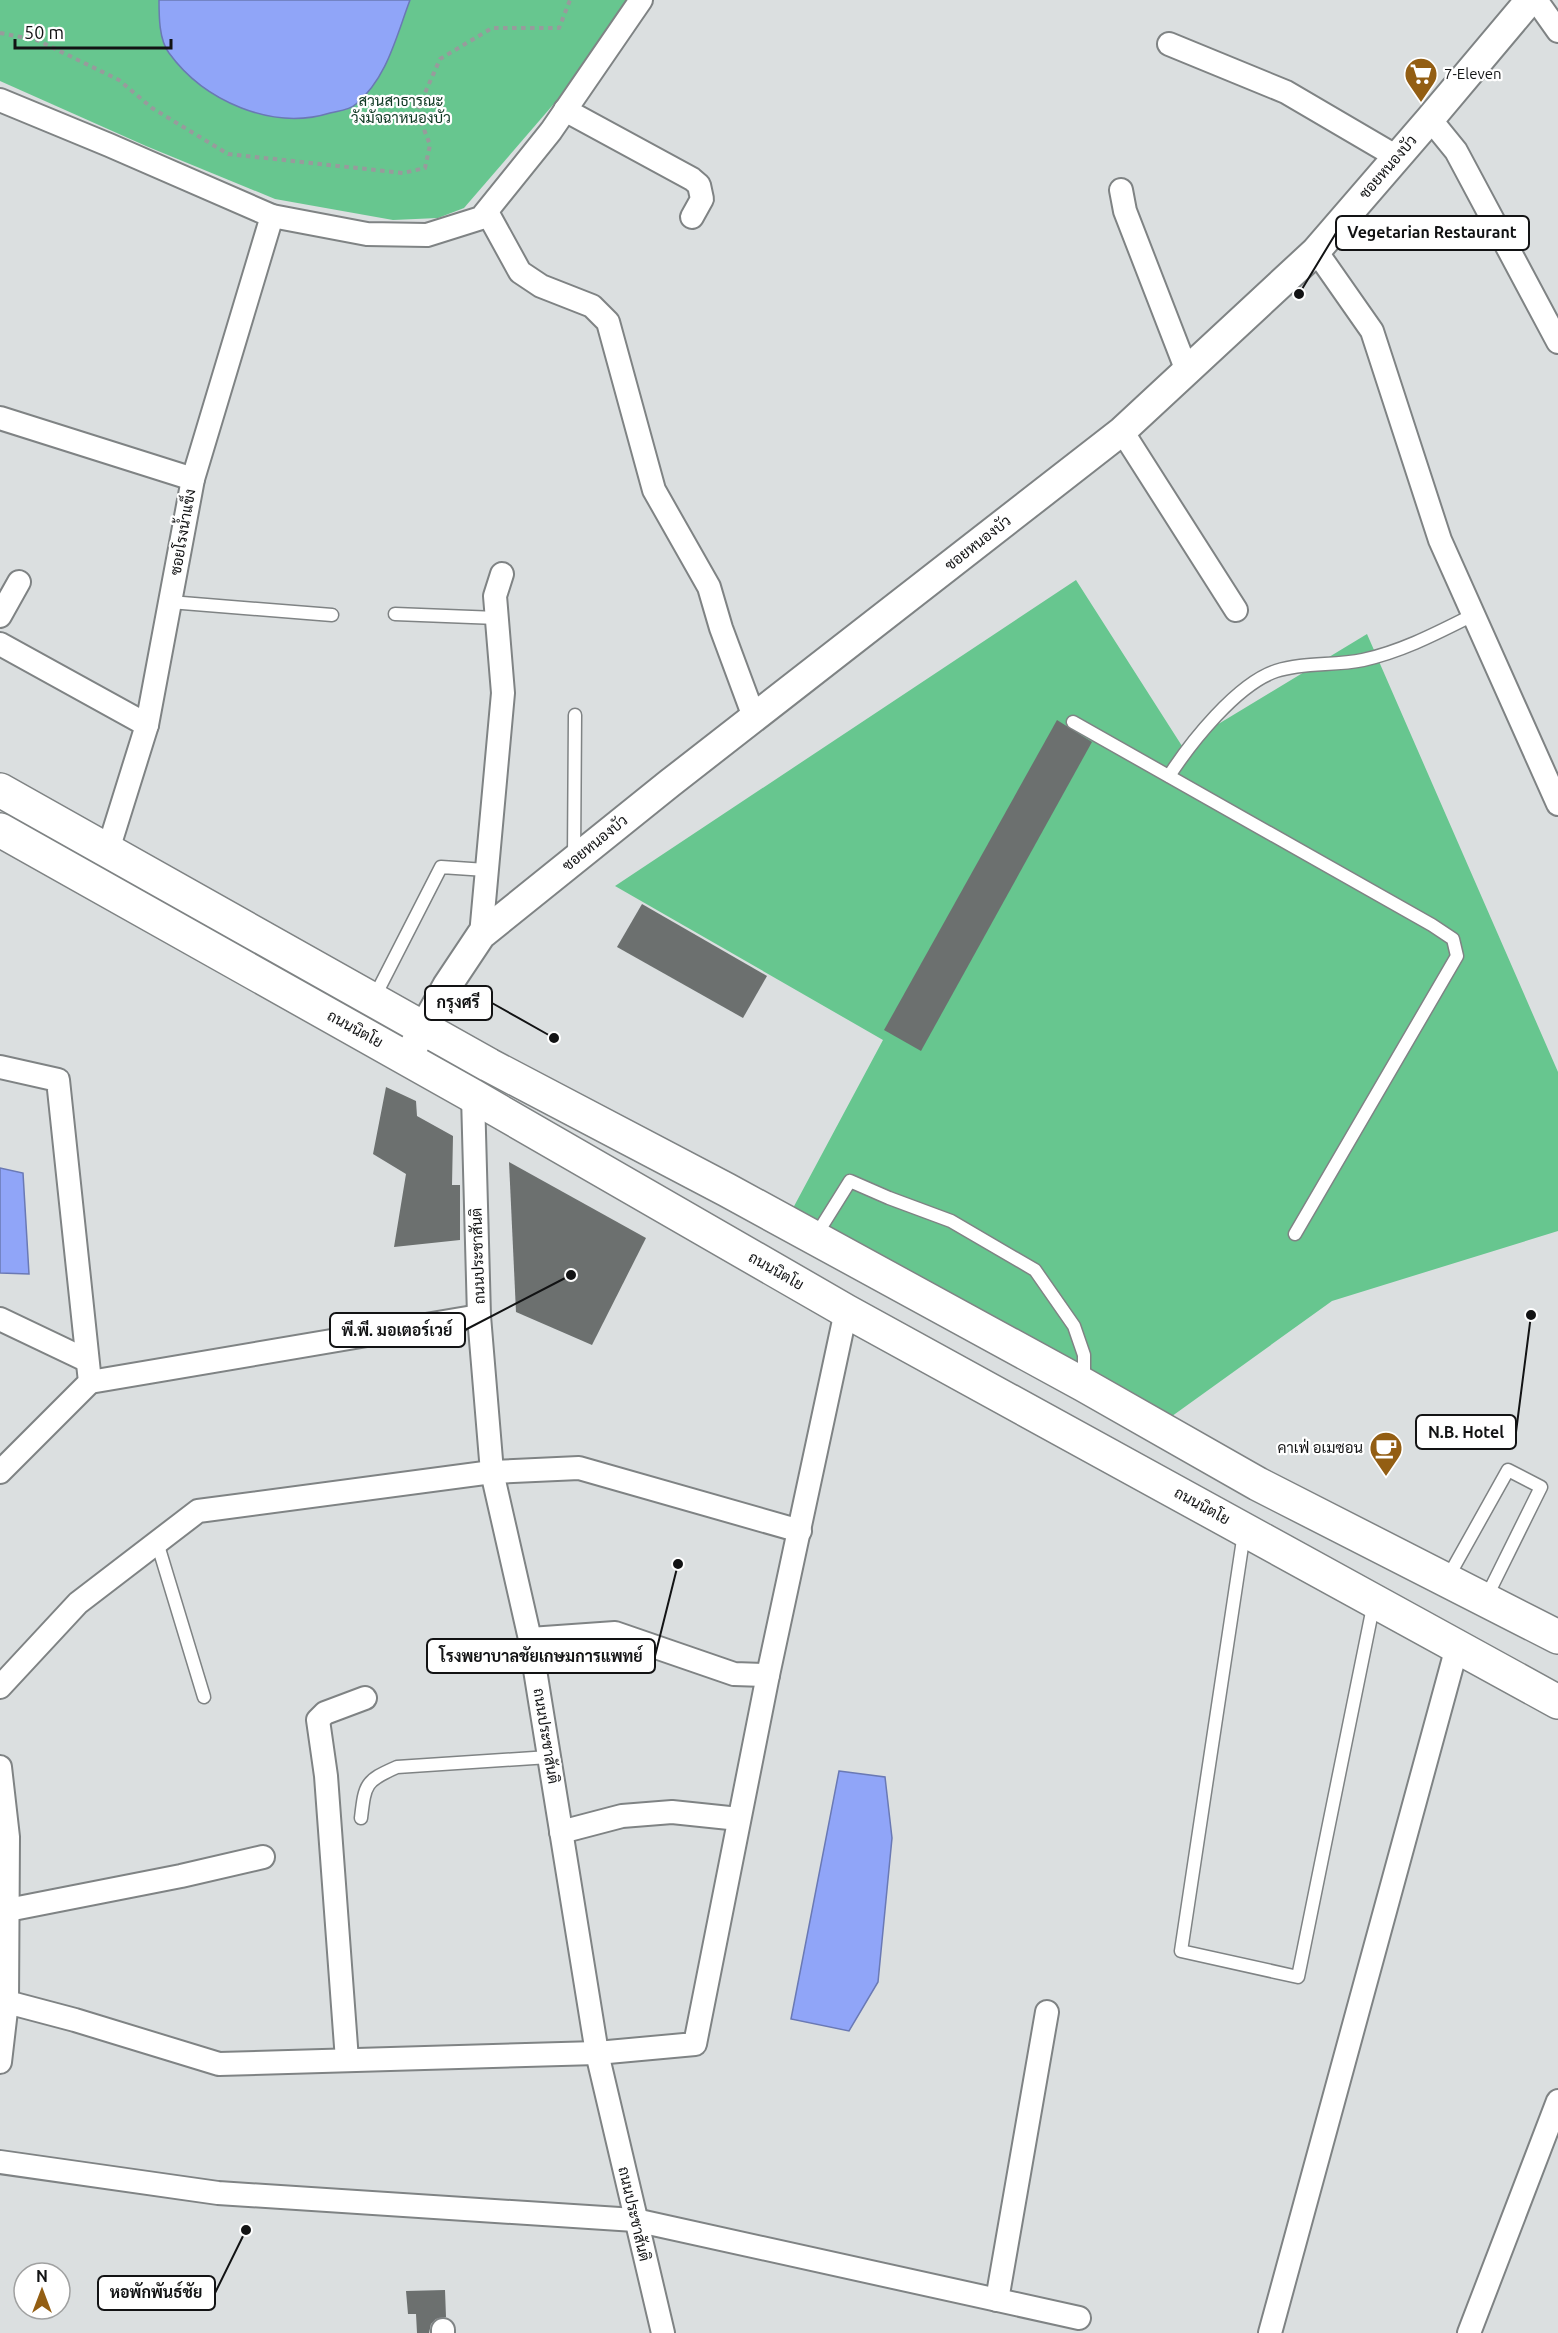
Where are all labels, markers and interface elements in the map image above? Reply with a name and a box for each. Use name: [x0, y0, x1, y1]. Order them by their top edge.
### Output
scale bar: [15, 12, 171, 50]
text: 50 m: [24, 22, 64, 42]
supermarket icon: 7-Eleven: [1403, 56, 1439, 103]
place label: 7-Eleven: [1444, 65, 1502, 82]
park label: สวนสาธารณะ วังมัจฉาหนองบัว: [351, 92, 451, 126]
street label: ซอยหนองบัว: [1355, 131, 1420, 202]
callout: Vegetarian Restaurant: [1336, 216, 1529, 250]
text: Vegetarian Restaurant: [1347, 223, 1517, 241]
street label: ซอยโรงน้ำแข็ง: [163, 487, 198, 577]
street label: ซอยหนองบัว: [941, 512, 1014, 574]
street label: ซอยหนองบัว: [559, 811, 631, 874]
callout: กรุงศรี: [425, 986, 492, 1020]
text: กรุงศรี: [436, 992, 480, 1014]
street label: ถนนนิตโย: [325, 1006, 386, 1051]
street label: ถนนประชาสันติ: [467, 1207, 488, 1305]
street label: ถนนนิตโย: [746, 1247, 807, 1293]
callout: พี.พี. มอเตอร์เวย์: [330, 1313, 465, 1347]
text: พี.พี. มอเตอร์เวย์: [341, 1319, 454, 1339]
callout: N.B. Hotel: [1416, 1415, 1516, 1449]
text: N.B. Hotel: [1428, 1423, 1504, 1441]
cafe icon: คาเฟ่ อเมซอน: [1368, 1430, 1404, 1477]
place label: คาเฟ่ อเมซอน: [1278, 1438, 1363, 1456]
street label: ถนนนิตโย: [1172, 1483, 1233, 1528]
callout: โรงพยาบาลชัยเกษมการแพทย์: [427, 1639, 655, 1673]
text: โรงพยาบาลชัยเกษมการแพทย์: [438, 1645, 644, 1665]
street label: ถนนประชาสันติ: [531, 1687, 562, 1785]
street label: ถนนประชาสันติ: [615, 2165, 654, 2263]
north arrow: [12, 2261, 72, 2321]
text: N: [36, 2267, 48, 2285]
callout: หอพักพันธ์ชัย: [98, 2276, 215, 2310]
text: หอพักพันธ์ชัย: [110, 2281, 202, 2301]

